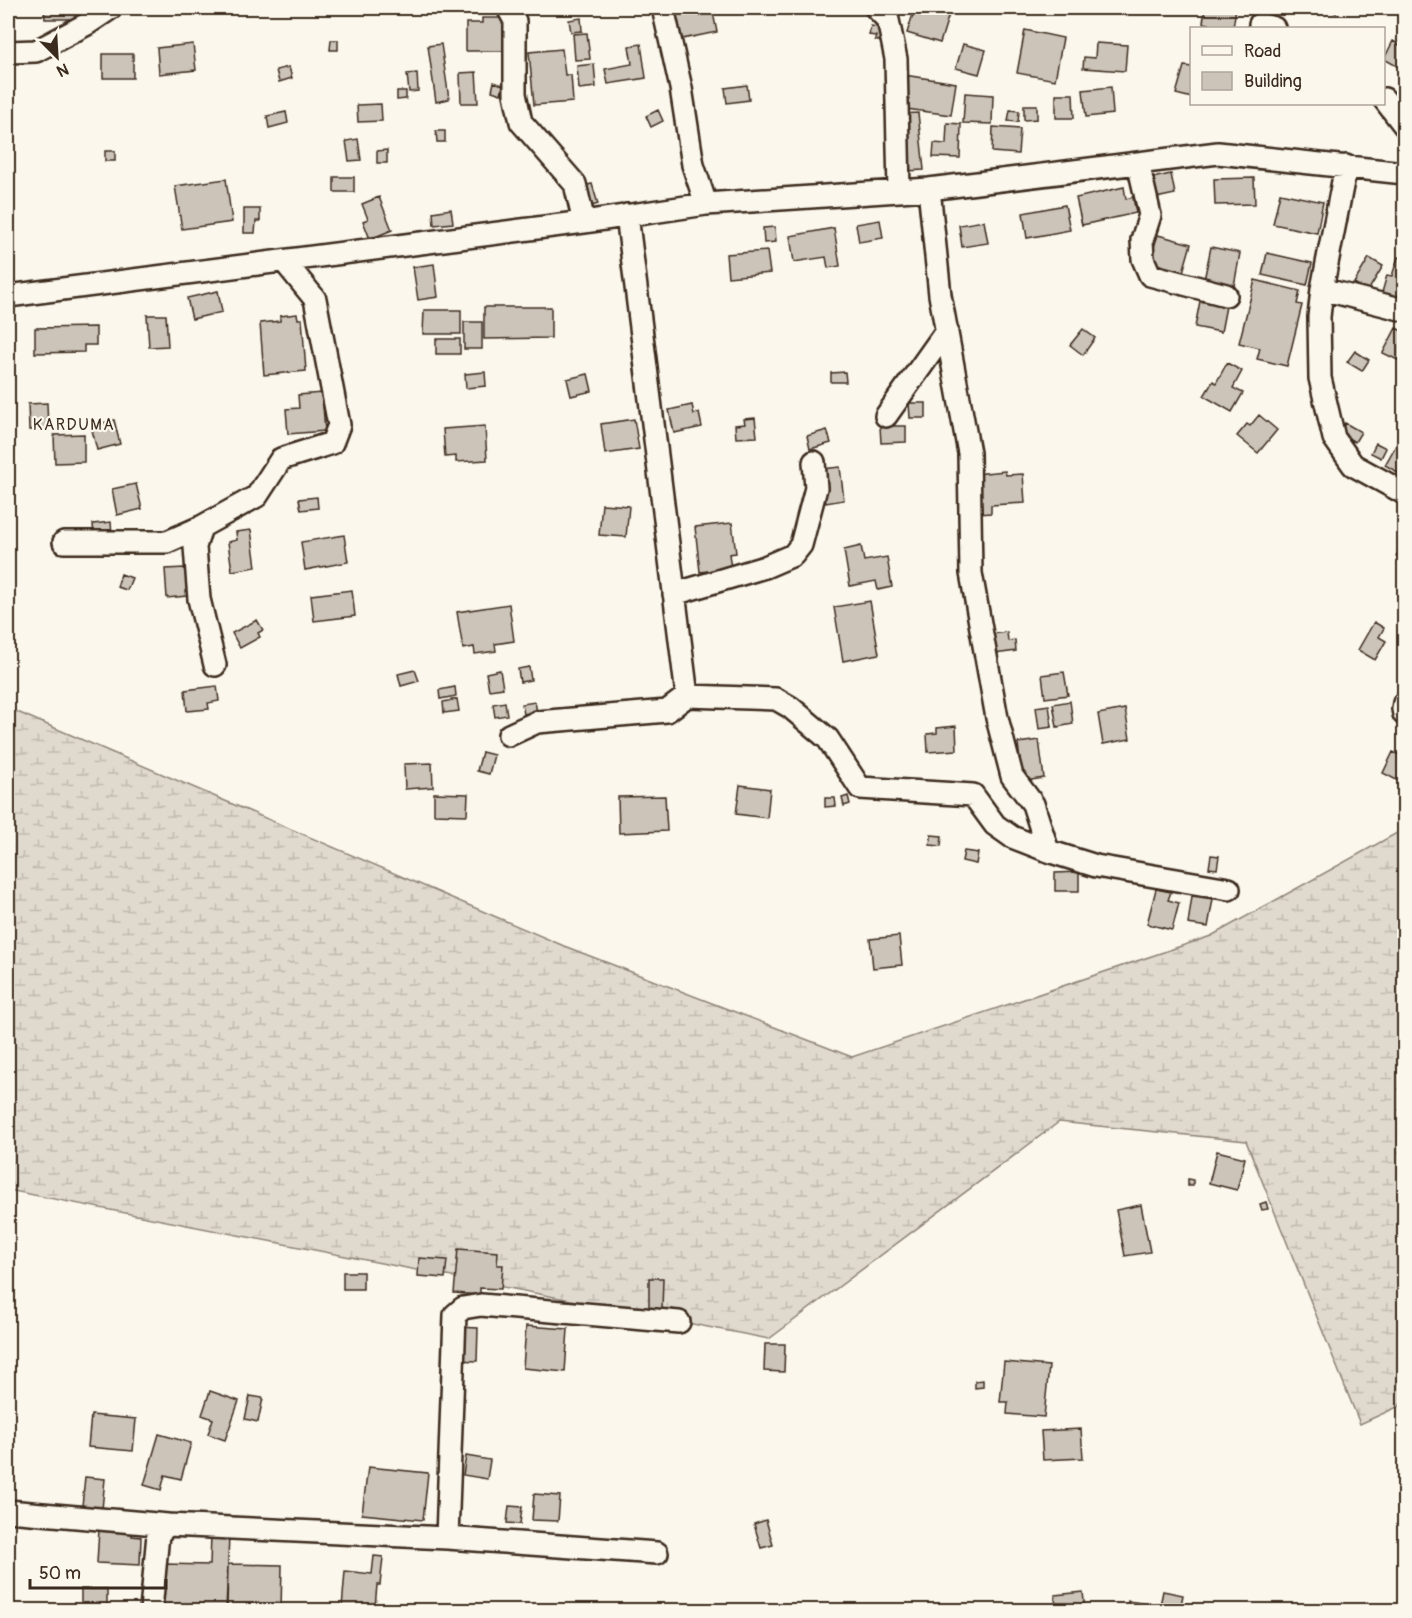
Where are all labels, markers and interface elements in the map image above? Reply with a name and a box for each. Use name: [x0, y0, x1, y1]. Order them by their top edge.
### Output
north arrow: [27, 27, 87, 87]
legend: [1190, 27, 1385, 105]
text: Road: [1244, 40, 1281, 63]
text: N: [54, 58, 72, 81]
text: Building: [1244, 70, 1302, 93]
district label: KARDUMA: [33, 415, 115, 435]
scale bar: [30, 1552, 166, 1590]
text: 50 m: [39, 1562, 81, 1585]

